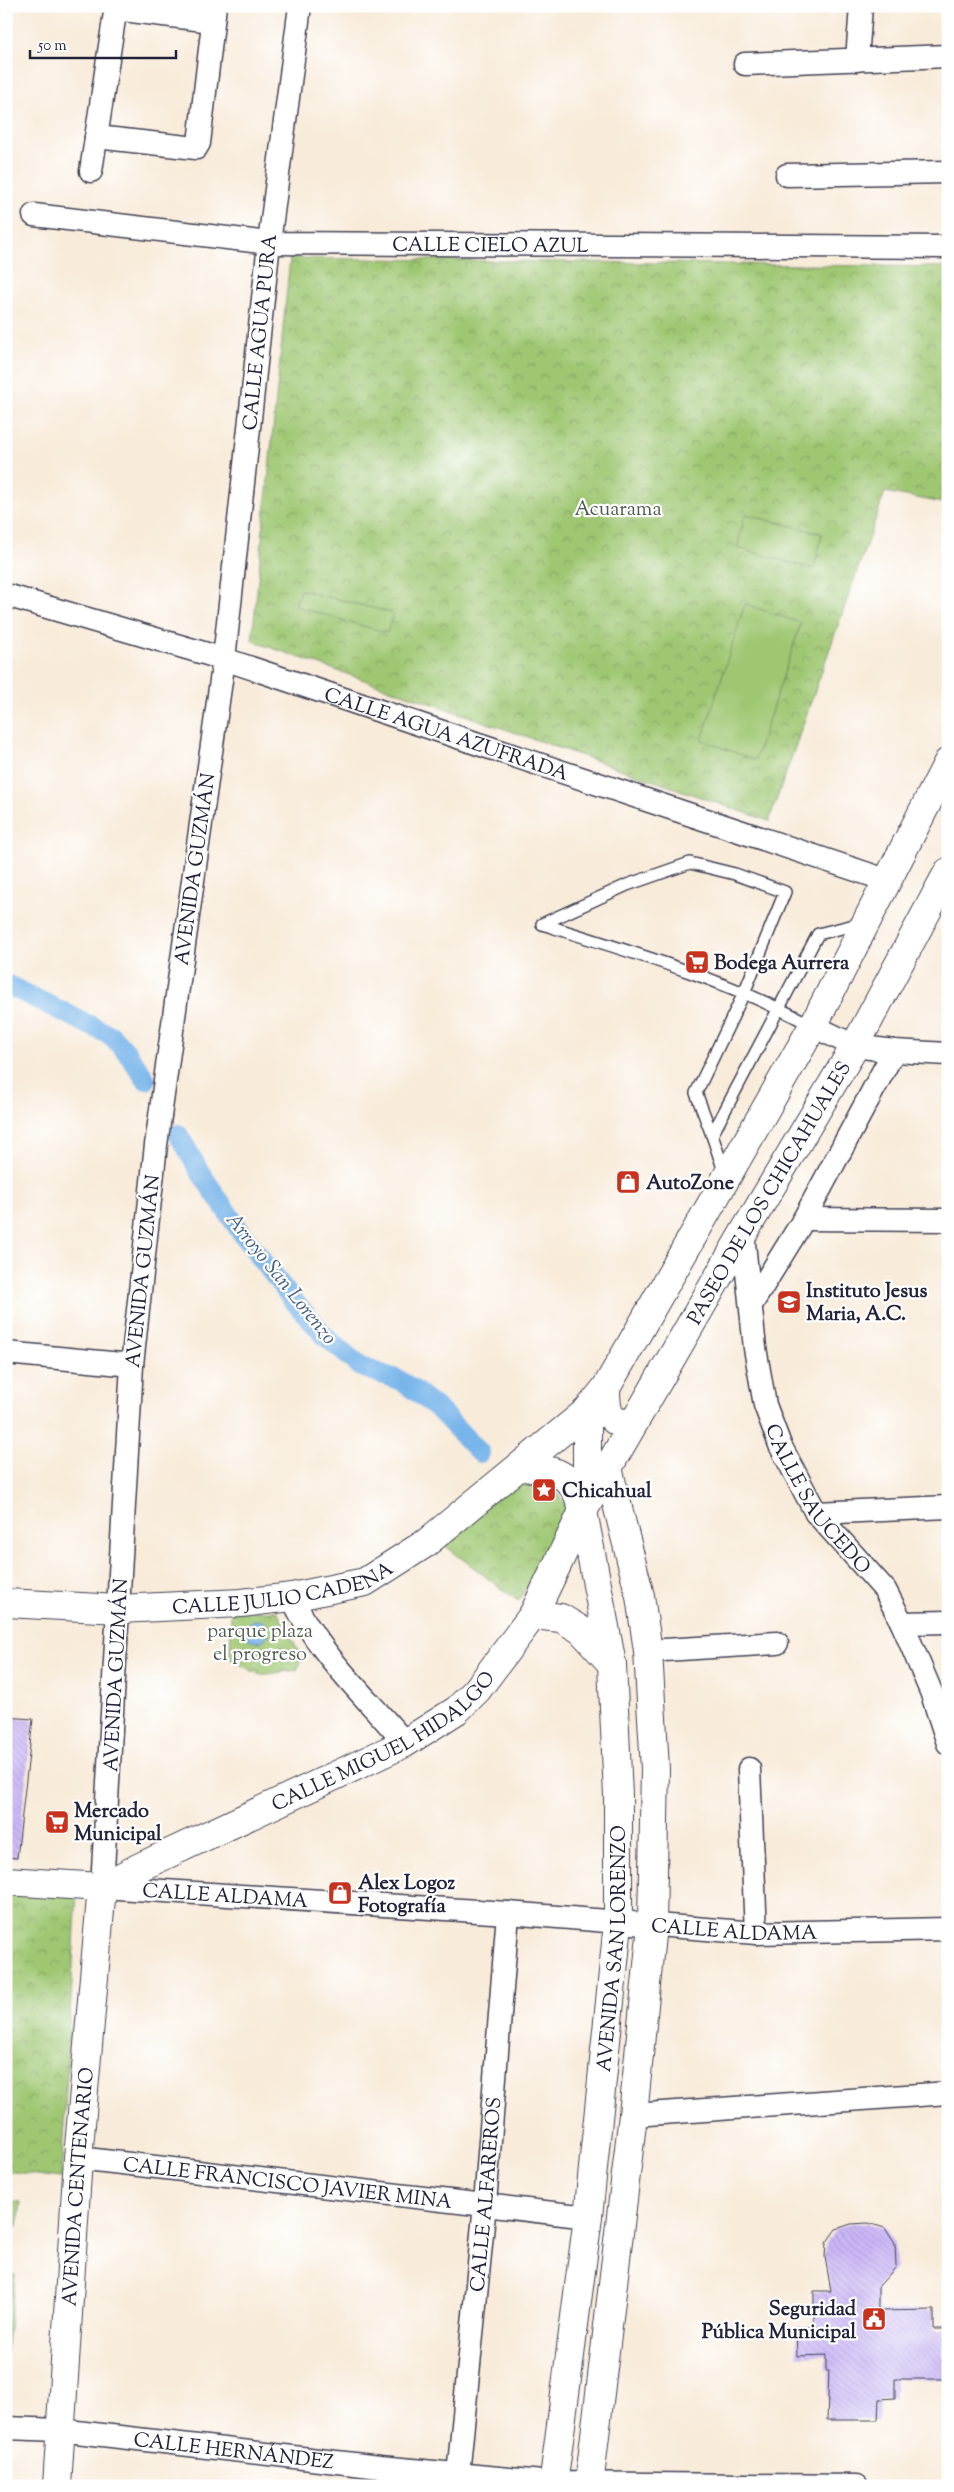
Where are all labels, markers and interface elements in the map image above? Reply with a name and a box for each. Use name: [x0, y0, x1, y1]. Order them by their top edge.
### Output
scale bar: [30, 28, 176, 60]
text: 50 m: [37, 36, 67, 57]
street label: CALLE CIELO AZUL: [392, 232, 588, 262]
street label: CALLE AGUA PURA: [237, 233, 286, 432]
park label: Acuarama: [574, 496, 662, 525]
street label: CALLE AGUA AZUFRADA: [320, 681, 572, 790]
street label: AVENIDA GUZMÁN: [168, 771, 224, 967]
supermarket icon: Bodega Aurrera: [684, 949, 710, 975]
place label: Bodega Aurrera: [714, 950, 850, 979]
street label: PASEO DE LOS CHICAHUALES: [681, 1057, 860, 1331]
shop icon: AutoZone: [615, 1169, 641, 1195]
place label: AutoZone: [646, 1170, 734, 1199]
street label: AVENIDA GUZMÁN: [119, 1173, 169, 1369]
water label: Arroyo San Lorenzo: [218, 1207, 343, 1352]
place label: Instituto Jesus Maria, A.C.: [806, 1278, 928, 1330]
school or university icon: Instituto Jesus Maria, A.C.: [776, 1289, 802, 1315]
street label: CALLE SAUCEDO: [756, 1420, 876, 1582]
place icon: Chicahual: [531, 1477, 557, 1503]
place label: Chicahual: [562, 1478, 652, 1507]
street label: CALLE JULIO CADENA: [171, 1555, 400, 1623]
street label: AVENIDA GUZMÁN: [97, 1577, 137, 1773]
park label: parque plaza el progreso: [207, 1618, 313, 1670]
street label: CALLE MIGUEL HIDALGO: [267, 1666, 503, 1820]
place label: Mercado Municipal: [74, 1798, 162, 1850]
supermarket icon: Mercado Municipal: [44, 1809, 70, 1835]
street label: AVENIDA SAN LORENZO: [591, 1825, 635, 2073]
place label: Alex Logoz Fotografía: [358, 1870, 456, 1922]
street label: CALLE ALDAMA: [141, 1878, 309, 1917]
shop icon: Alex Logoz Fotografía: [327, 1880, 353, 1906]
street label: CALLE ALDAMA: [650, 1913, 817, 1950]
street label: AVENIDA CENTENARIO: [57, 2066, 103, 2307]
street label: CALLE ALFAREROS: [464, 2096, 510, 2293]
street label: CALLE FRANCISCO JAVIER MINA: [121, 2151, 454, 2218]
place label: Seguridad Pública Municipal: [702, 2296, 857, 2348]
public building icon: Seguridad Pública Municipal: [861, 2306, 887, 2332]
street label: CALLE HERNÁNDEZ: [132, 2427, 335, 2479]

